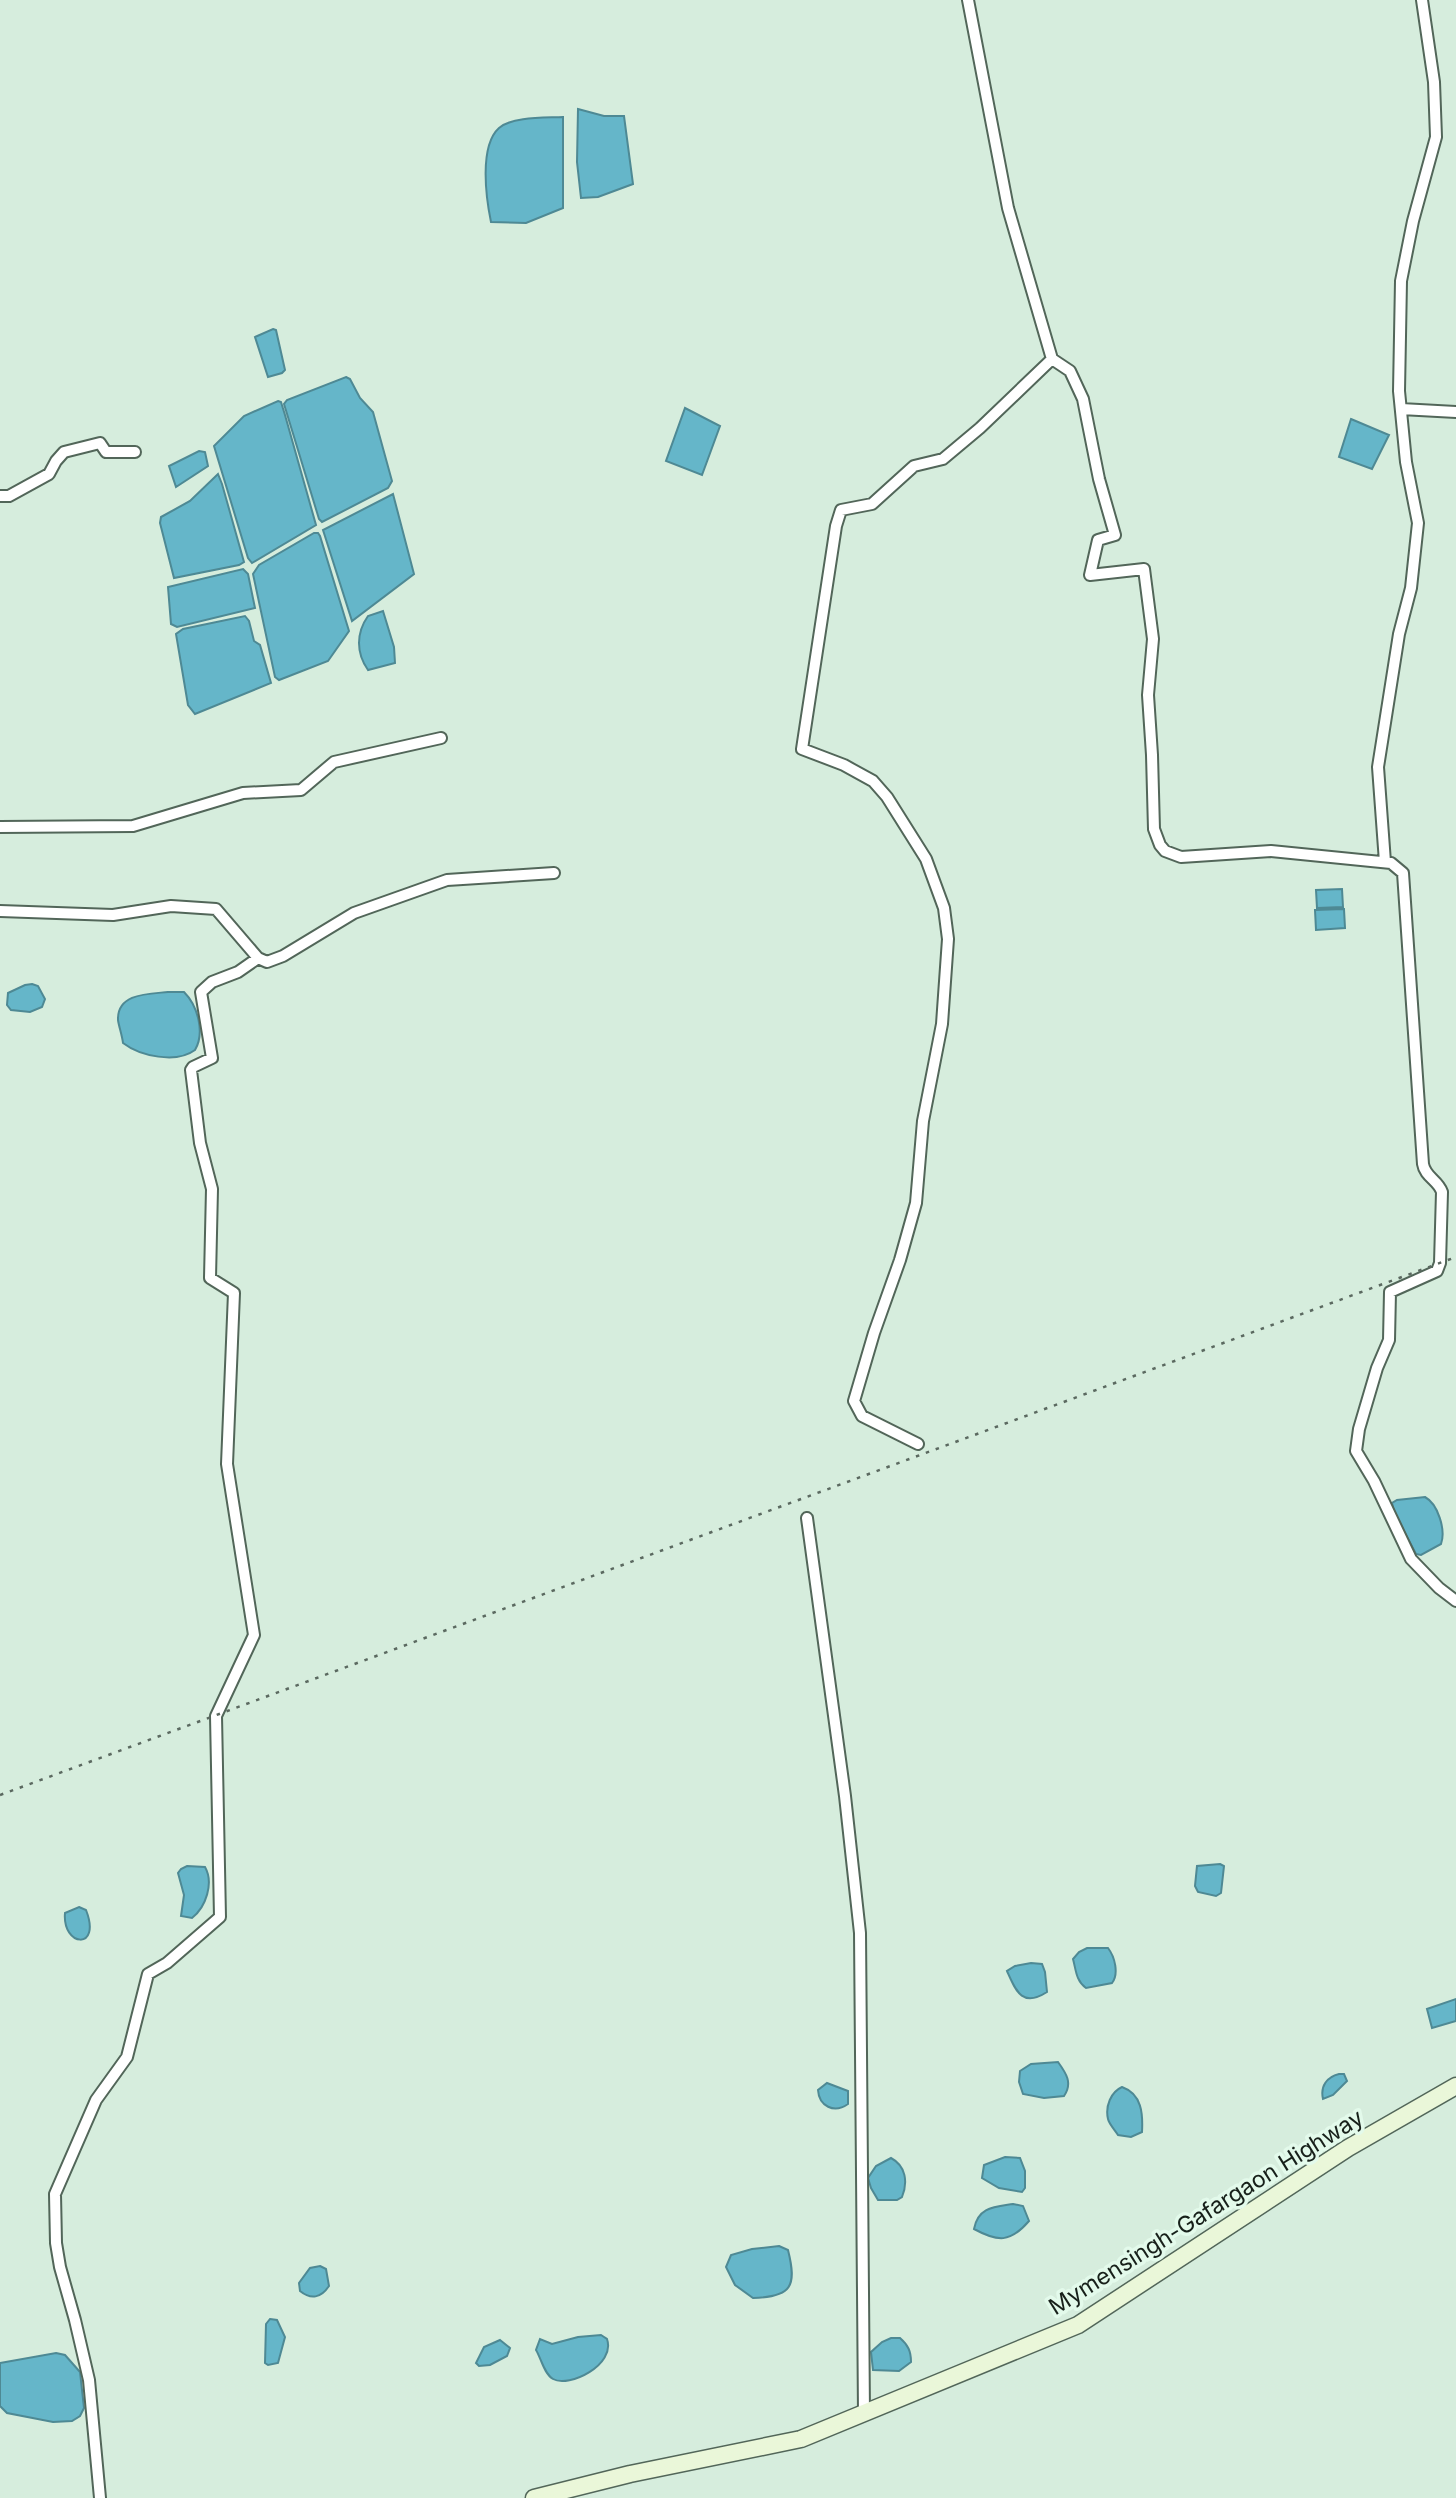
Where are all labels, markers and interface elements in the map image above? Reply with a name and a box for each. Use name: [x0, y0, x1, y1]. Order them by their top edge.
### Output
street label: Mymensingh-Gafargaon Highway: [1044, 2103, 1368, 2321]

